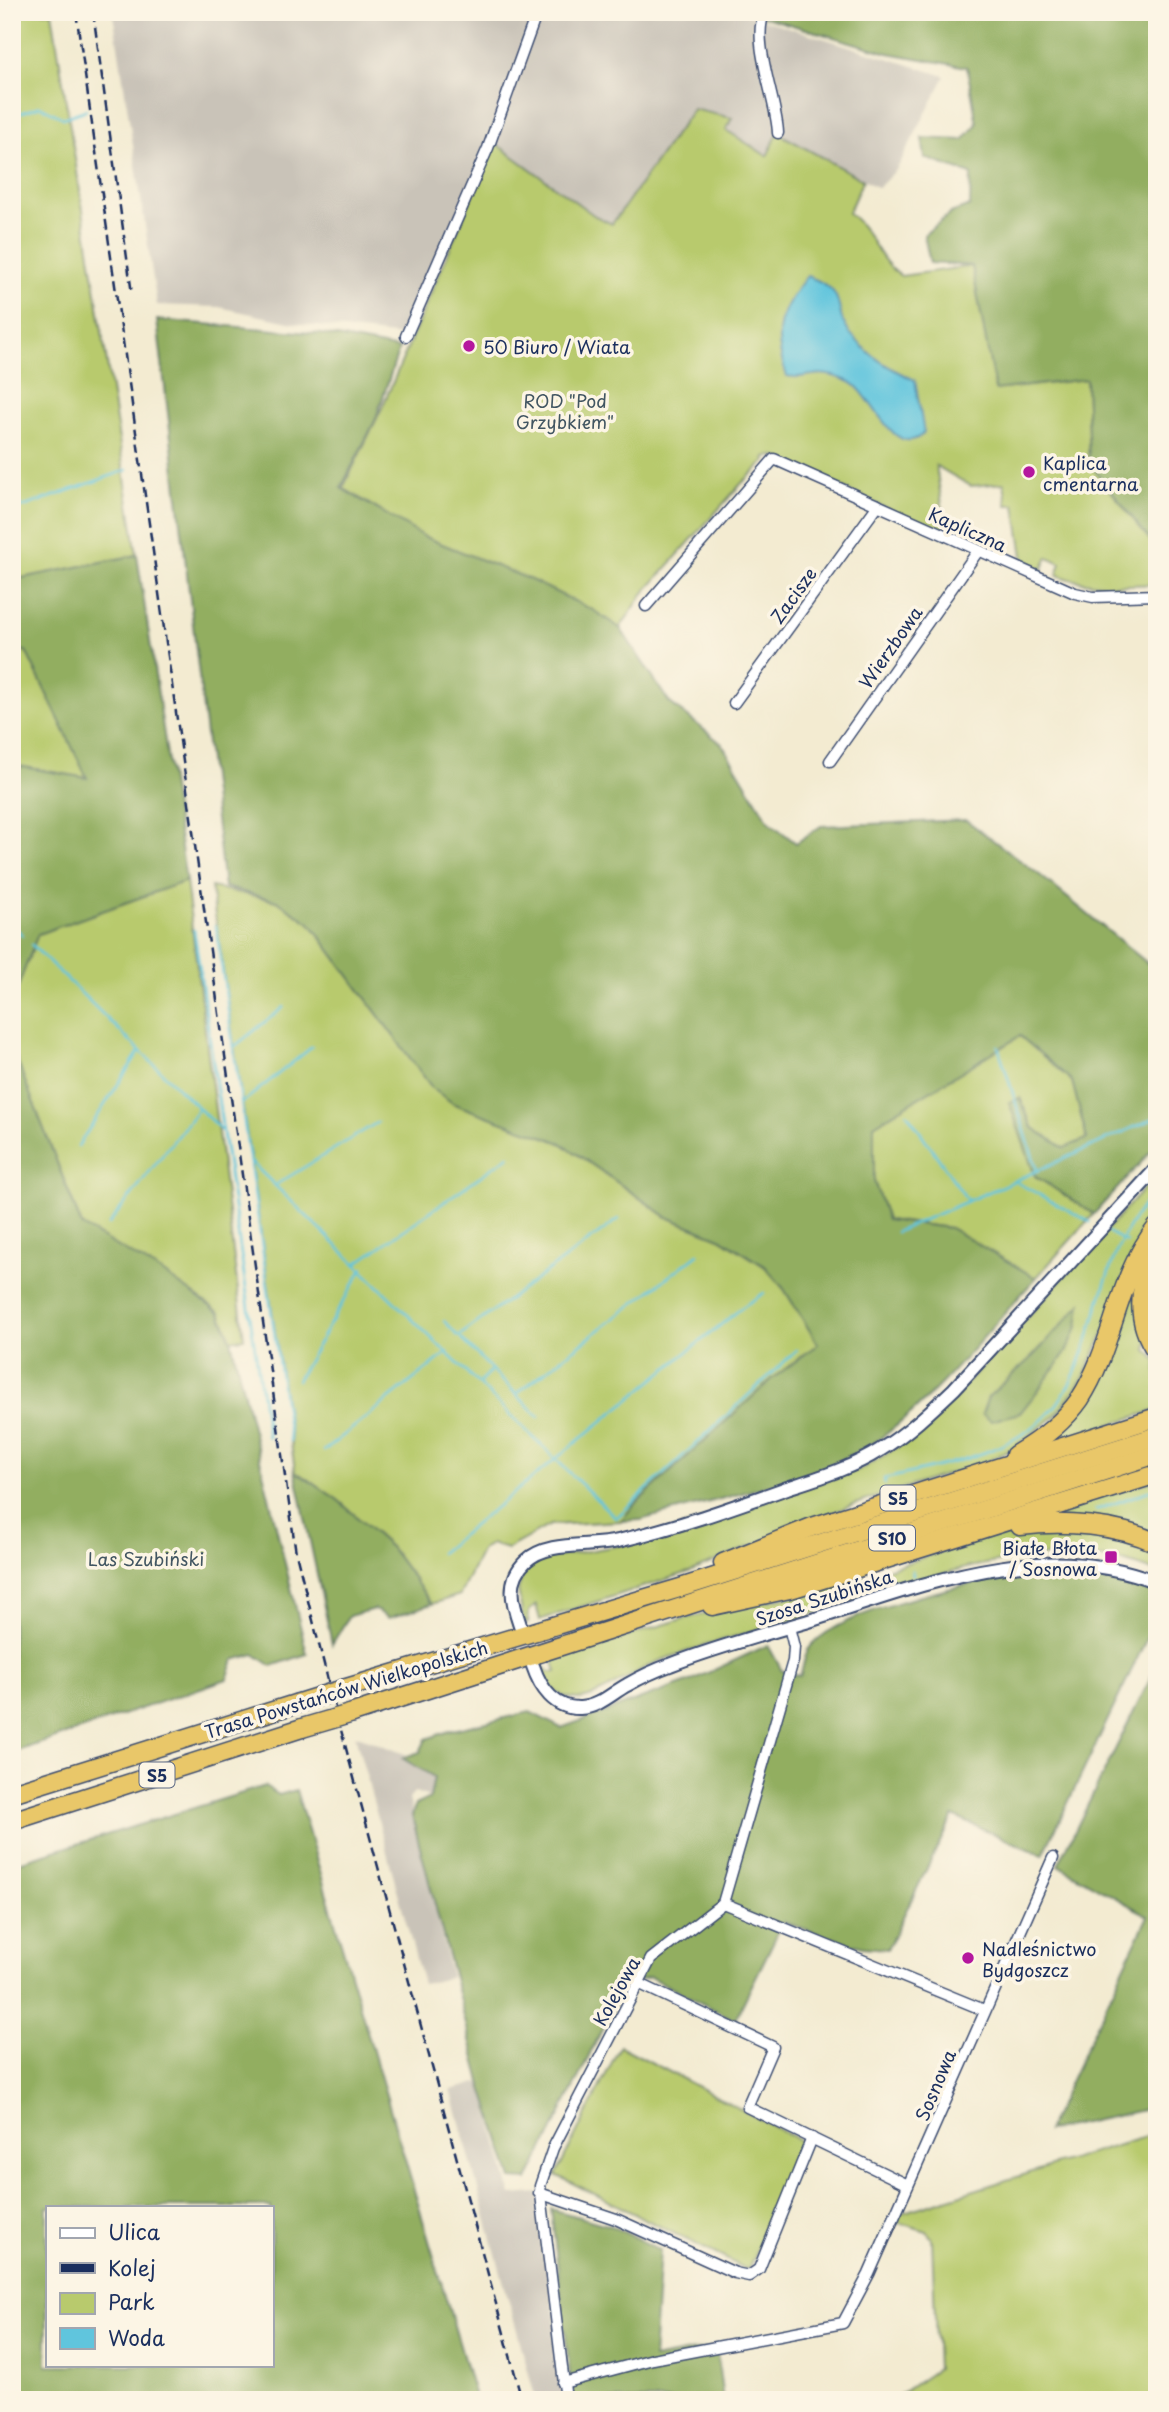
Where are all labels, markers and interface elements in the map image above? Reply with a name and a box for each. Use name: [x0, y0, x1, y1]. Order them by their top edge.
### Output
place label: 50 Biuro / Wiata: [483, 333, 631, 360]
marker: 50 Biuro / Wiata: [461, 338, 477, 354]
park label: ROD "Pod Grzybkiem": [516, 387, 614, 435]
place label: Kaplica cmentarna: [1043, 449, 1139, 497]
marker: Kaplica cmentarna: [1021, 464, 1037, 480]
street label: Kapliczna: [925, 500, 1012, 559]
street label: Zacisze: [763, 561, 823, 629]
street label: Wierzbowa: [852, 600, 929, 694]
road number: S5: [880, 1486, 916, 1510]
road number: S10: [869, 1526, 915, 1550]
place label: Białe Błota / Sosnowa: [1002, 1534, 1098, 1582]
park label: Las Szubiński: [88, 1545, 204, 1572]
marker: Białe Błota / Sosnowa: [1103, 1549, 1119, 1565]
street label: Szosa Szubińska: [752, 1562, 897, 1632]
street label: Trasa Powstańców Wielkopolskich: [201, 1633, 491, 1745]
road number: S5: [140, 1763, 174, 1788]
place label: Nadleśnictwo Bydgoszcz: [982, 1935, 1096, 1983]
marker: Nadleśnictwo Bydgoszcz: [960, 1950, 976, 1966]
street label: Kolejowa: [586, 1951, 646, 2030]
street label: Sosnowa: [908, 2044, 962, 2125]
legend: [46, 2206, 273, 2366]
text: Ulica: [108, 2215, 161, 2247]
text: Kolej: [108, 2251, 156, 2283]
text: Park: [108, 2285, 155, 2317]
text: Woda: [108, 2321, 165, 2353]

